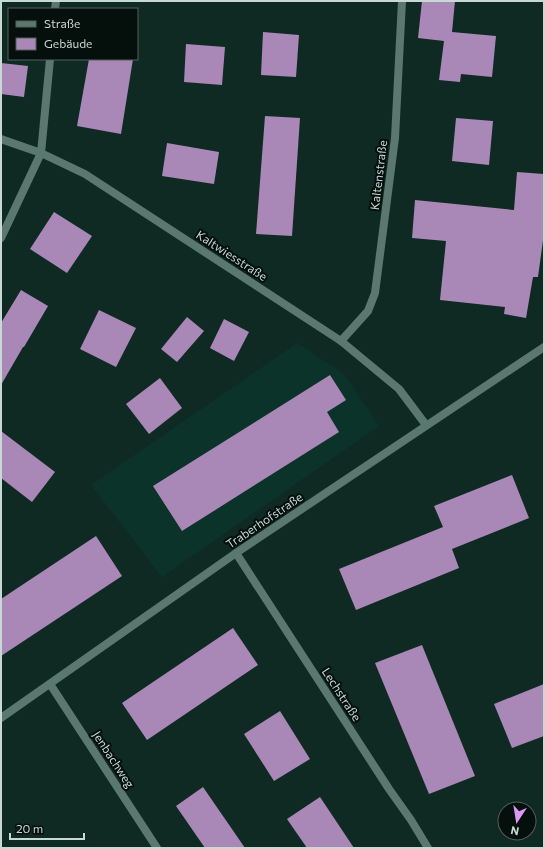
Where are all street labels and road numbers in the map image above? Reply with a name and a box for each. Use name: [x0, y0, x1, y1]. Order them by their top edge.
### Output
street label: Kaltenstraße: [367, 139, 389, 211]
street label: Kaltwiesstraße: [194, 227, 270, 283]
street label: Traberhofstraße: [223, 489, 305, 551]
street label: Lechstraße: [320, 665, 364, 723]
street label: Jenbachweg: [90, 728, 138, 791]

